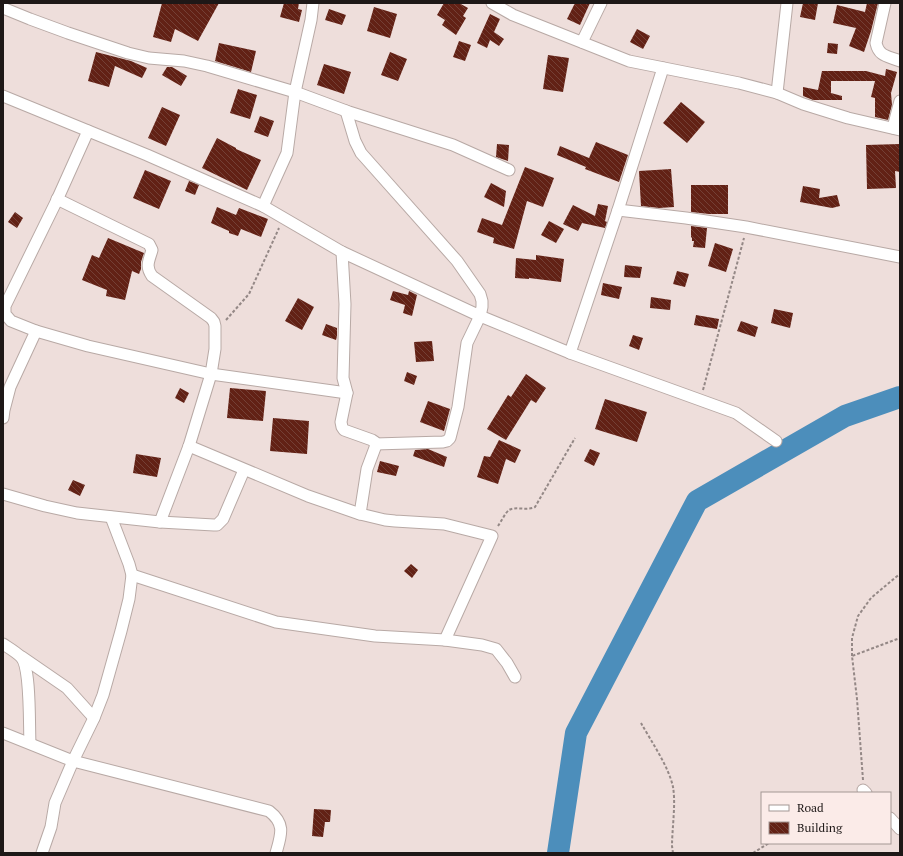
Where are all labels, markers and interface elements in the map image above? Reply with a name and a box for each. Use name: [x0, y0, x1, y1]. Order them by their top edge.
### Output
legend: [761, 792, 891, 844]
text: Road: [797, 800, 824, 815]
text: Building: [797, 820, 843, 835]

